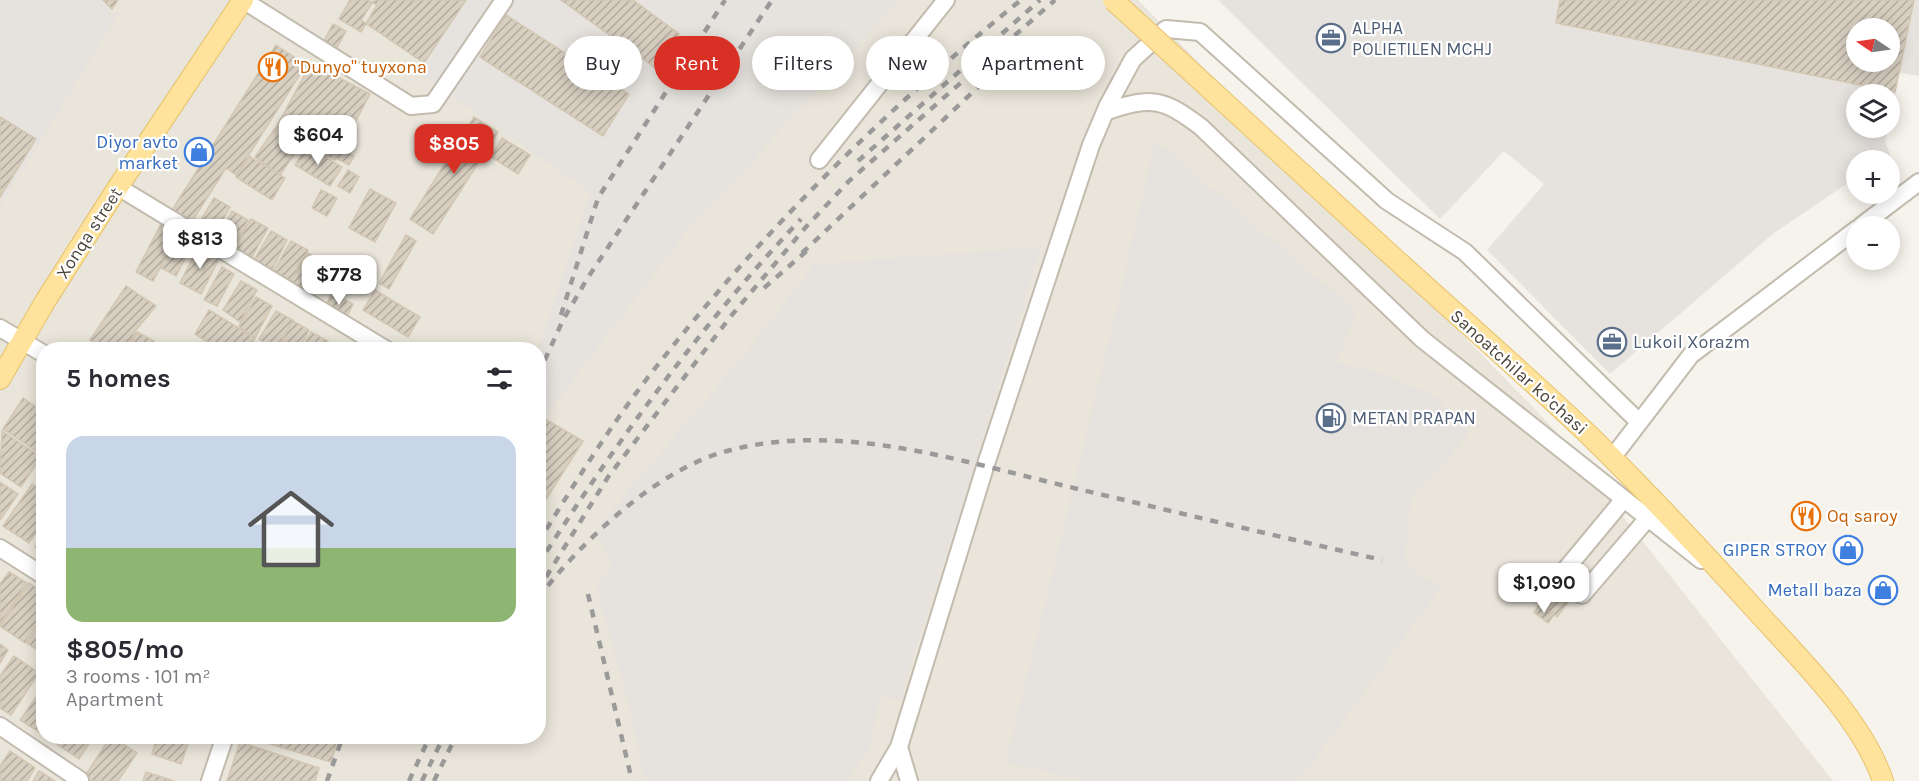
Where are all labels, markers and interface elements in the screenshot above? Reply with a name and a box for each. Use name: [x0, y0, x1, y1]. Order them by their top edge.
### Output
place label: ALPHA POLIETILEN MCHJ: [1352, 17, 1492, 60]
north arrow: [1846, 18, 1900, 72]
map controls: [1846, 18, 1900, 270]
office icon: ALPHA POLIETILEN MCHJ: [1315, 22, 1347, 54]
chip: Buy: [564, 36, 642, 90]
chip: Rent: [654, 36, 740, 90]
chip: Filters: [752, 36, 854, 90]
chip: New: [866, 36, 949, 90]
chip: Apartment: [961, 36, 1105, 90]
restaurant icon: "Dunyo" tuyxona: [257, 51, 289, 83]
place label: "Dunyo" tuyxona: [294, 56, 427, 78]
button: layers: [1846, 84, 1900, 138]
pin: $604: [282, 115, 354, 166]
text: $604: [293, 123, 343, 146]
pin: $805: [418, 124, 490, 175]
place label: Diyor avto market: [96, 131, 178, 174]
text: $805: [429, 132, 480, 155]
shop icon: Diyor avto market: [183, 136, 215, 168]
button: +: [1846, 150, 1900, 204]
street label: Xonqa street: [51, 183, 127, 283]
button: −: [1846, 216, 1900, 270]
pin: $813: [164, 219, 236, 270]
text: $813: [177, 227, 223, 250]
pin: $778: [303, 255, 375, 306]
text: $778: [316, 263, 362, 286]
street label: Sanoatchilar ko'chasi: [1446, 305, 1592, 439]
office icon: Lukoil Xorazm: [1596, 326, 1628, 358]
place label: Lukoil Xorazm: [1633, 331, 1750, 353]
icon: filters: [483, 362, 516, 395]
text: 5 homes: [66, 363, 171, 394]
fuel station icon: METAN PRAPAN: [1315, 402, 1347, 434]
place label: METAN PRAPAN: [1352, 407, 1476, 429]
icon: home: [237, 475, 345, 583]
restaurant icon: Oq saroy: [1790, 500, 1822, 532]
place label: Oq saroy: [1827, 505, 1898, 527]
shop icon: GIPER STROY: [1832, 534, 1864, 566]
place label: GIPER STROY: [1723, 539, 1827, 561]
pin: $1,090: [1495, 563, 1593, 614]
text: $1,090: [1512, 571, 1576, 594]
shop icon: Metall baza: [1867, 574, 1899, 606]
place label: Metall baza: [1767, 579, 1862, 601]
text: $805/mo: [66, 634, 184, 665]
text: 3 rooms · 101 m²: [66, 665, 211, 688]
text: Apartment: [66, 688, 164, 711]

